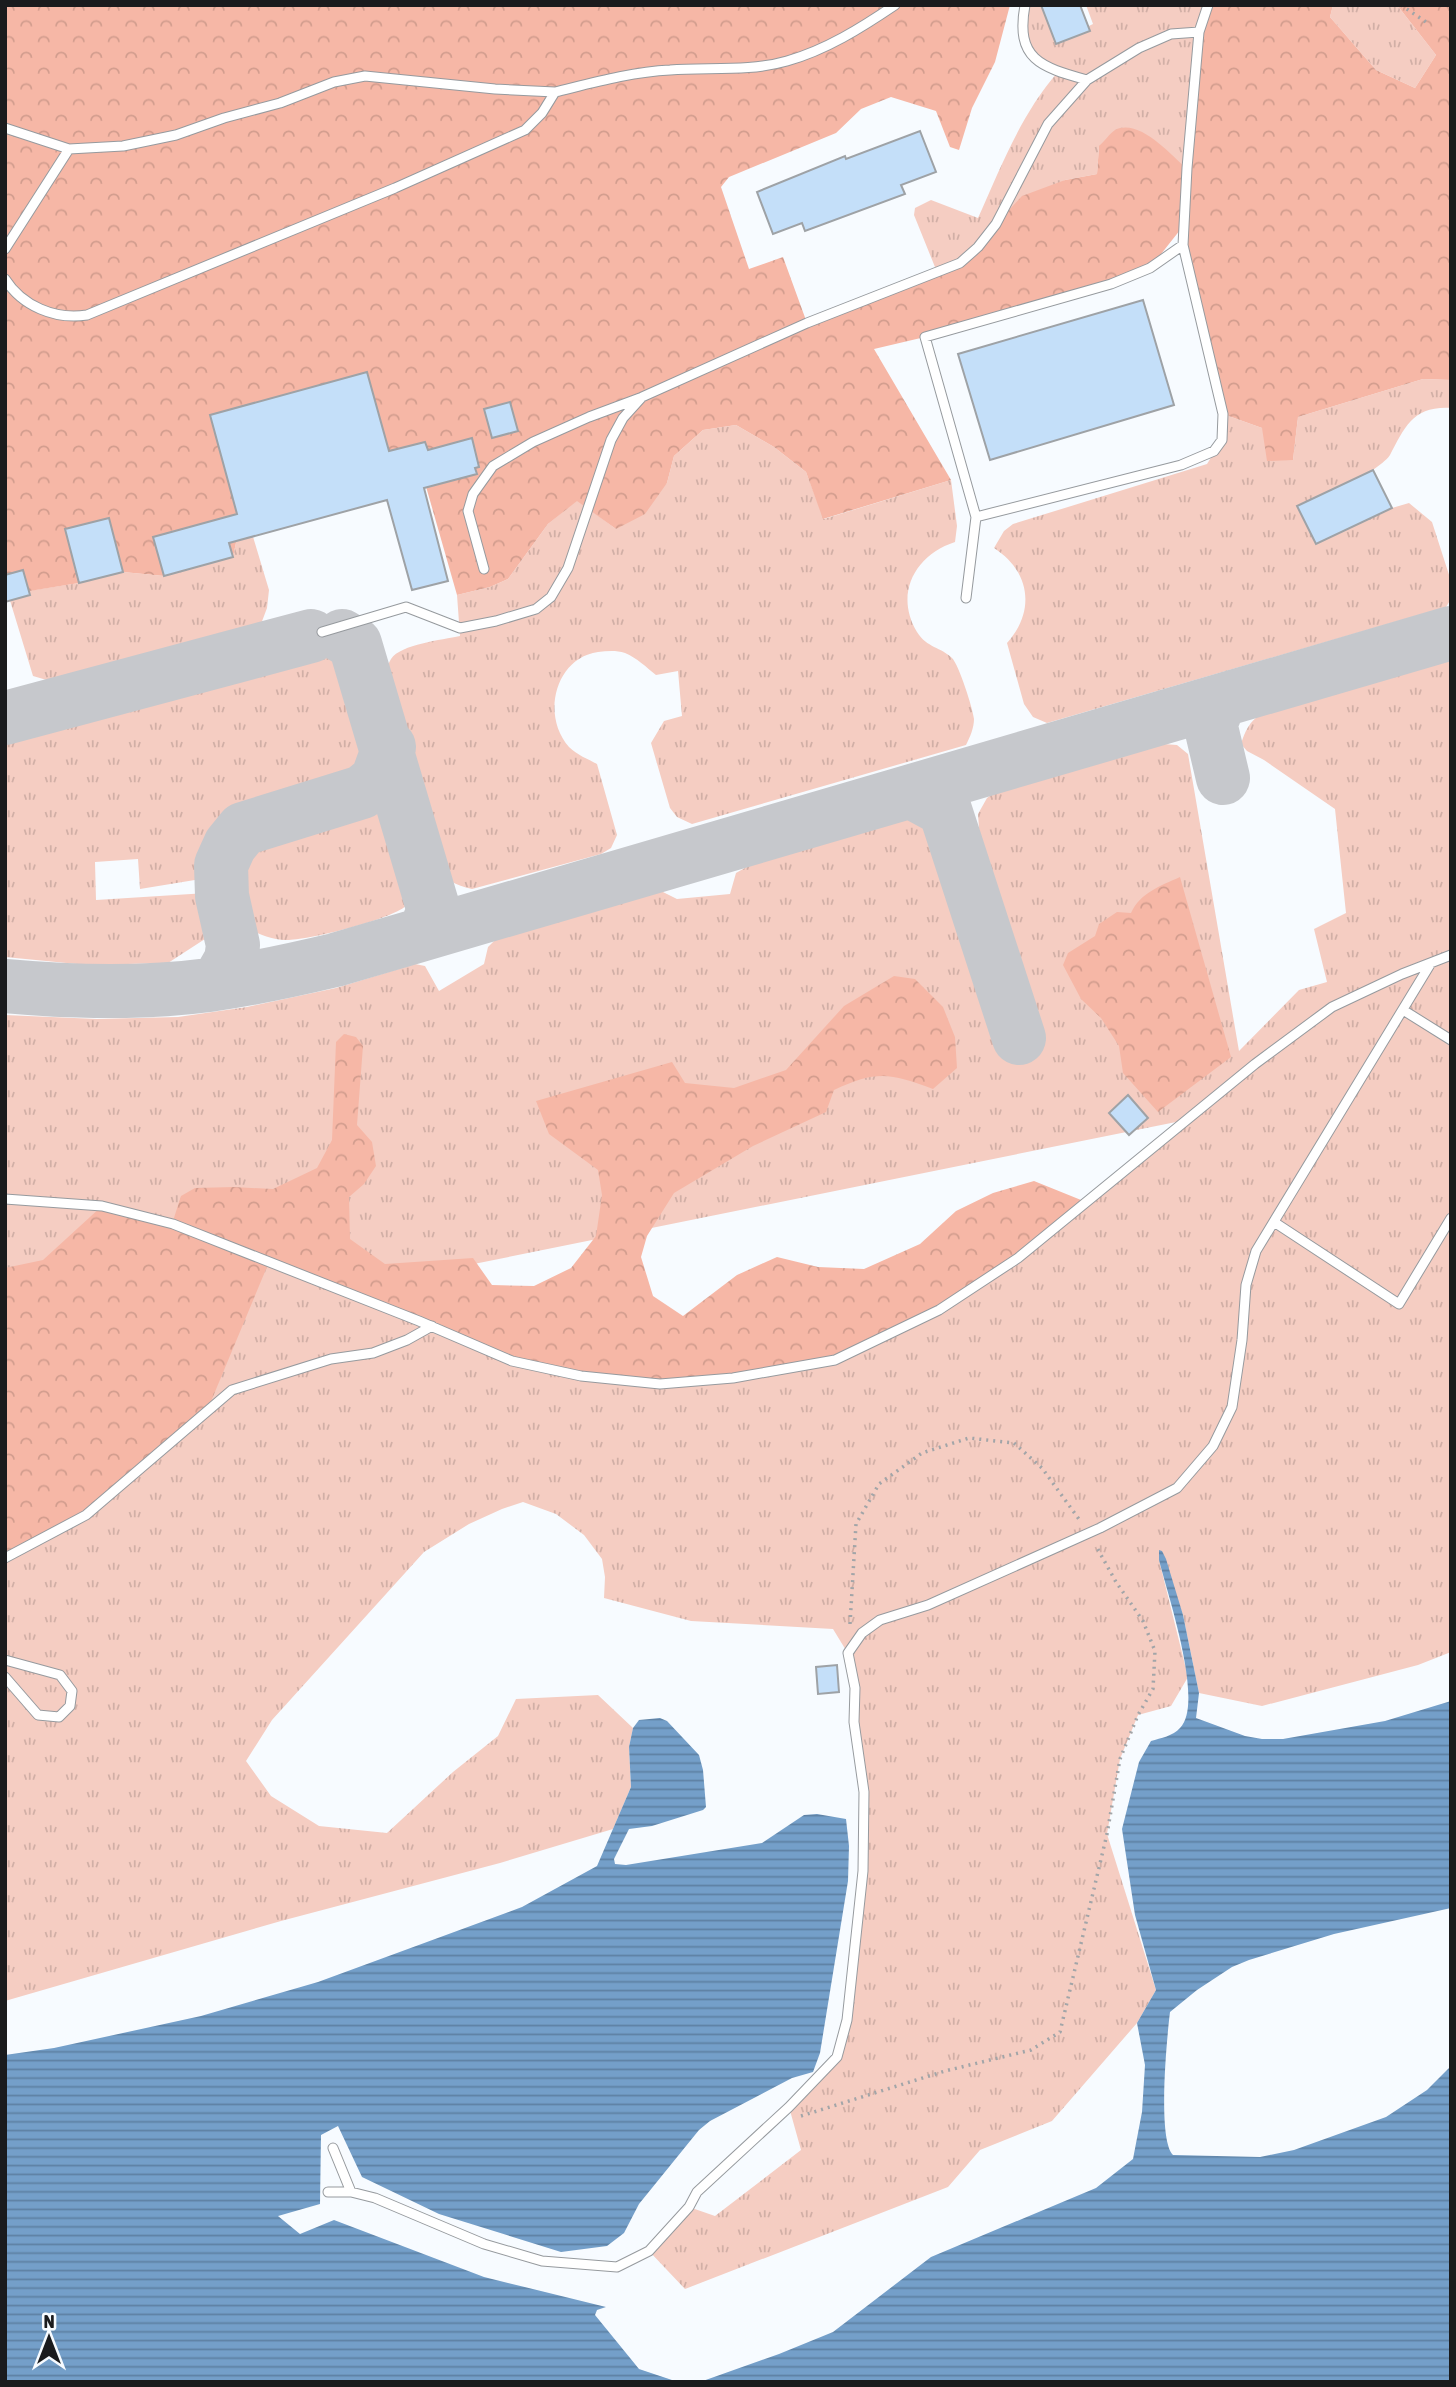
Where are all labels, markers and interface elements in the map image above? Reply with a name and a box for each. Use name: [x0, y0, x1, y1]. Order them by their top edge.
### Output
north arrow: [14, 2303, 84, 2373]
text: N: [43, 2310, 55, 2332]

